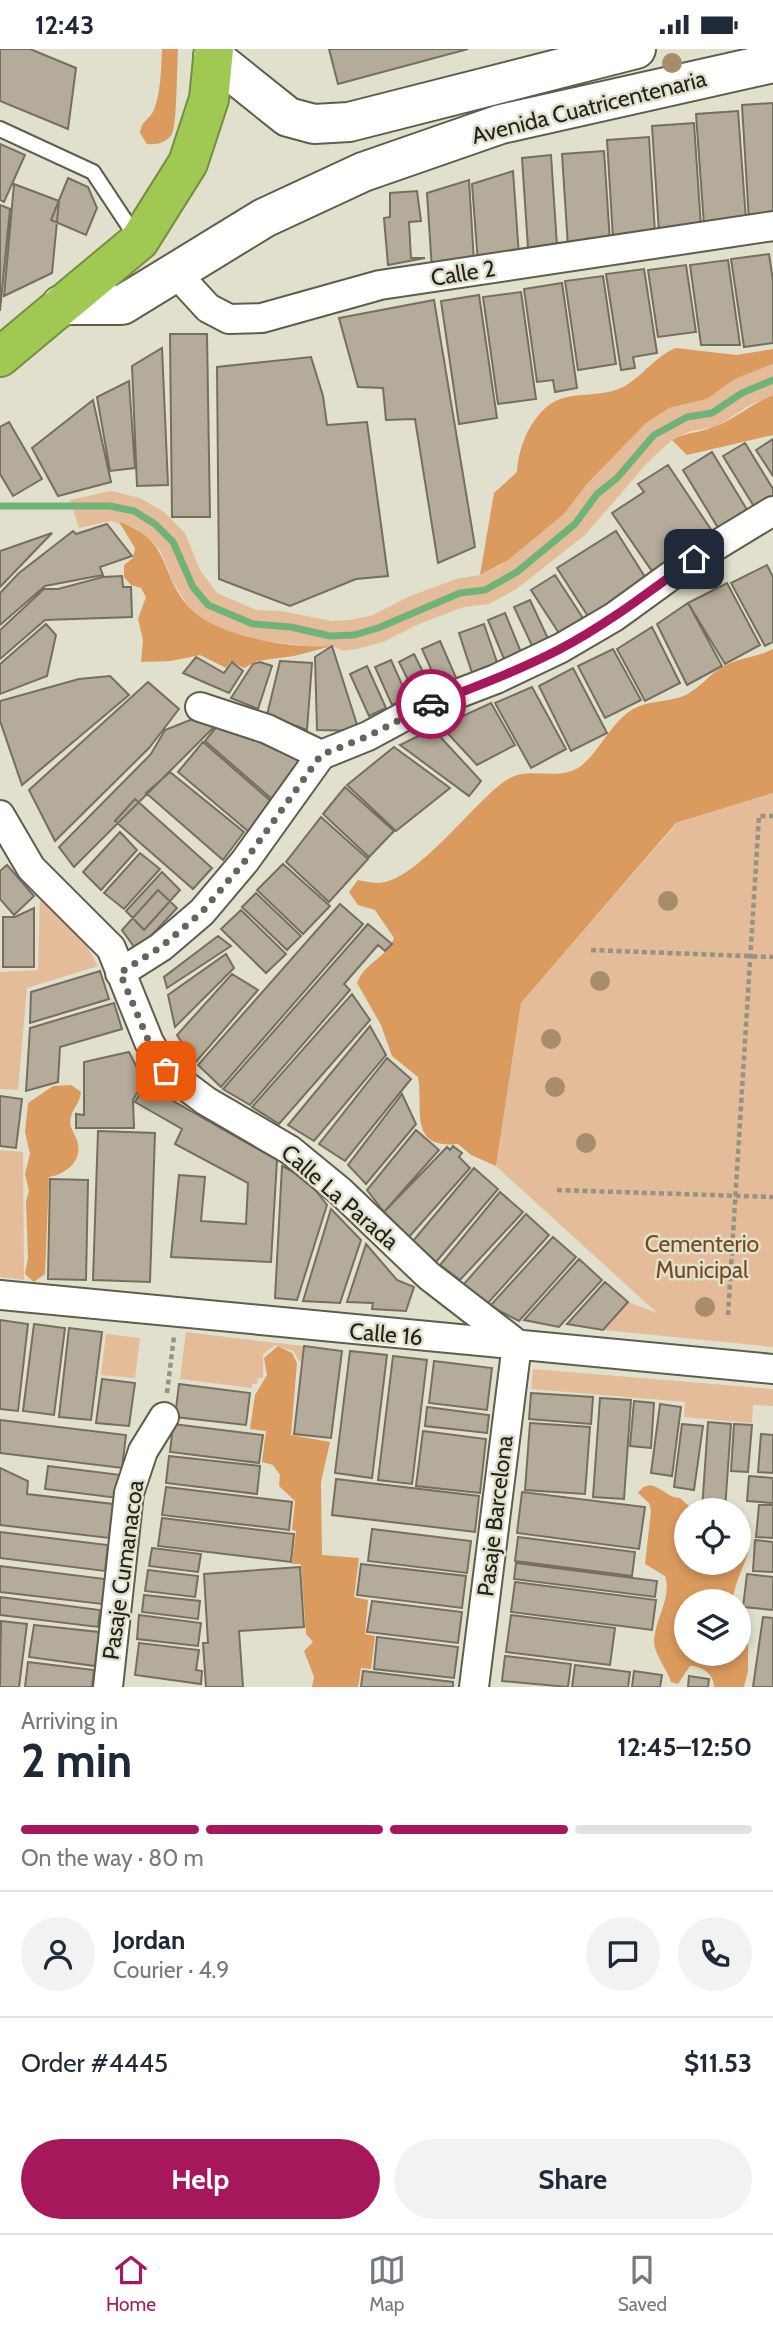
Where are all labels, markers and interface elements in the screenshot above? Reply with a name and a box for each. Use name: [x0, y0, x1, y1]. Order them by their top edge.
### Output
text: 12:43: [35, 9, 94, 41]
street label: Avenida Cuatricentenaria: [469, 64, 709, 150]
street label: Calle 2: [429, 254, 497, 292]
pin: [664, 529, 724, 589]
icon: home: [675, 540, 713, 578]
courier: [396, 669, 466, 739]
icon: car: [412, 685, 450, 723]
pin: [136, 1041, 196, 1101]
icon: bag: [147, 1052, 185, 1090]
street label: Calle La Parada: [276, 1138, 404, 1256]
park label: Cementerio Municipal: [645, 1230, 759, 1284]
street label: Calle 16: [348, 1317, 424, 1351]
street label: Pasaje Barcelona: [471, 1434, 519, 1598]
street label: Pasaje Cumanacoa: [97, 1478, 149, 1662]
map controls: [674, 1498, 751, 1666]
button: locate: [674, 1498, 751, 1575]
button: layers: [674, 1589, 751, 1666]
text: Arriving in: [21, 1707, 118, 1735]
text: 12:45–12:50: [617, 1731, 752, 1763]
text: 2 min: [21, 1733, 132, 1789]
text: On the way · 80 m: [21, 1844, 204, 1872]
button: person: [21, 1917, 95, 1991]
button: chat: [586, 1917, 660, 1991]
button: phone: [678, 1917, 752, 1991]
text: Jordan: [113, 1924, 185, 1956]
text: Courier · 4.9: [113, 1956, 229, 1984]
text: Order #4445: [21, 2047, 168, 2079]
text: $11.53: [684, 2047, 752, 2079]
button: Help: [21, 2139, 380, 2219]
button: Share: [394, 2139, 752, 2219]
tab: Home: [106, 2251, 156, 2316]
tab: Map: [368, 2251, 406, 2316]
tab: Saved: [618, 2251, 667, 2316]

